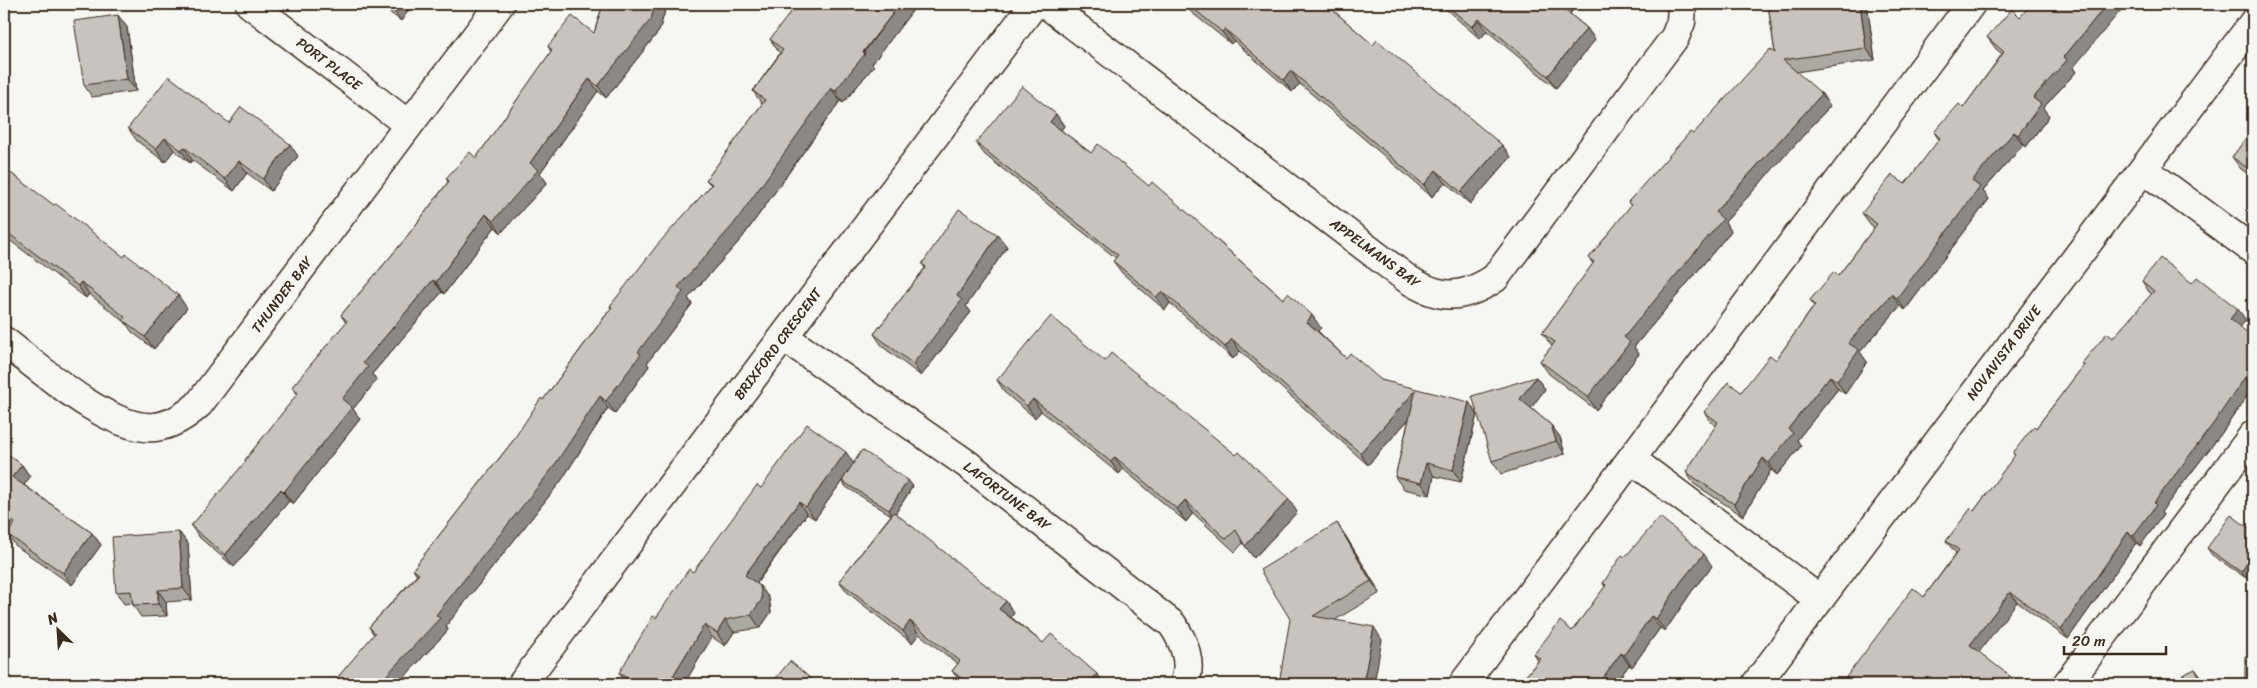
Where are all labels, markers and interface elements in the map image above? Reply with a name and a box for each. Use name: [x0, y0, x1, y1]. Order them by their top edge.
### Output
street label: PORT PLACE: [291, 31, 368, 98]
street label: APPELMANS BAY: [1323, 211, 1427, 295]
street label: THUNDER BAY: [245, 250, 320, 339]
street label: BRIXFORD CRESCENT: [727, 282, 829, 405]
street label: NOVAVISTA DRIVE: [1960, 299, 2049, 406]
street label: LAFORTUNE BAY: [958, 455, 1057, 538]
text: N: [42, 605, 63, 632]
north arrow: [32, 606, 82, 656]
scale bar: [2064, 623, 2167, 655]
text: 20 m: [2072, 628, 2106, 654]

